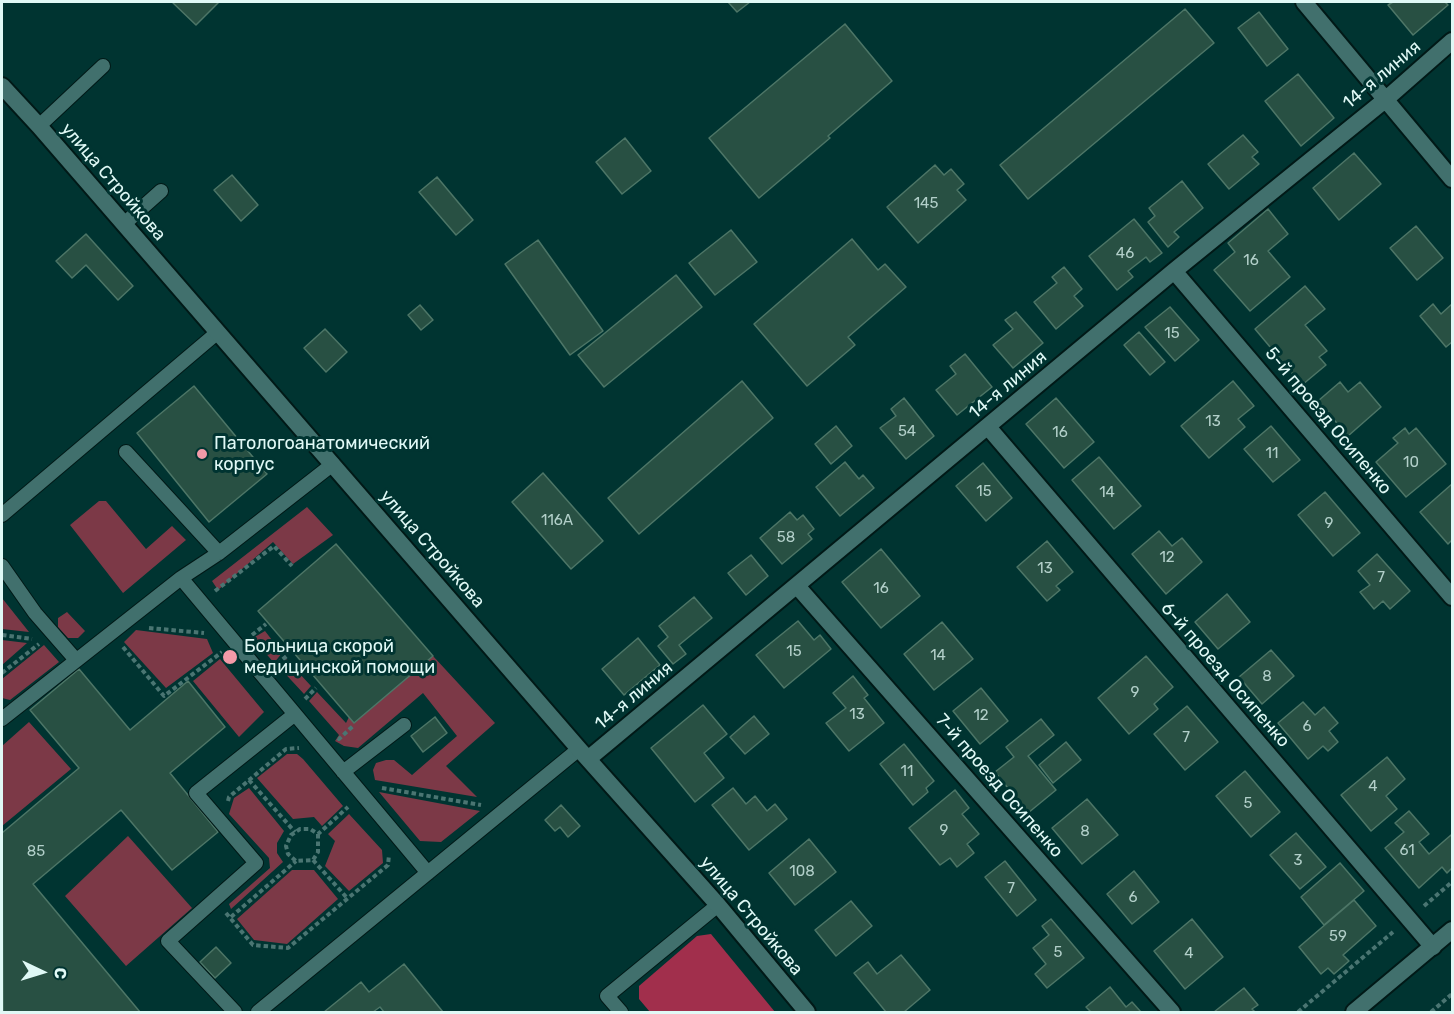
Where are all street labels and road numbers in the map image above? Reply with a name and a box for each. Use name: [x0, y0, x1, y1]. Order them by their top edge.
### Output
street label: 14-я линия: [1339, 36, 1425, 114]
street label: улица Стройкова: [56, 119, 170, 245]
street label: 5-й проезд Осипенко: [1260, 343, 1396, 499]
street label: 14-я линия: [965, 346, 1051, 424]
street label: улица Стройкова: [375, 486, 489, 612]
street label: 6-й проезд Осипенко: [1156, 598, 1294, 752]
street label: 14-я линия: [591, 657, 677, 735]
street label: 7-й проезд Осипенко: [931, 710, 1067, 862]
street label: улица Стройкова: [695, 852, 807, 980]

